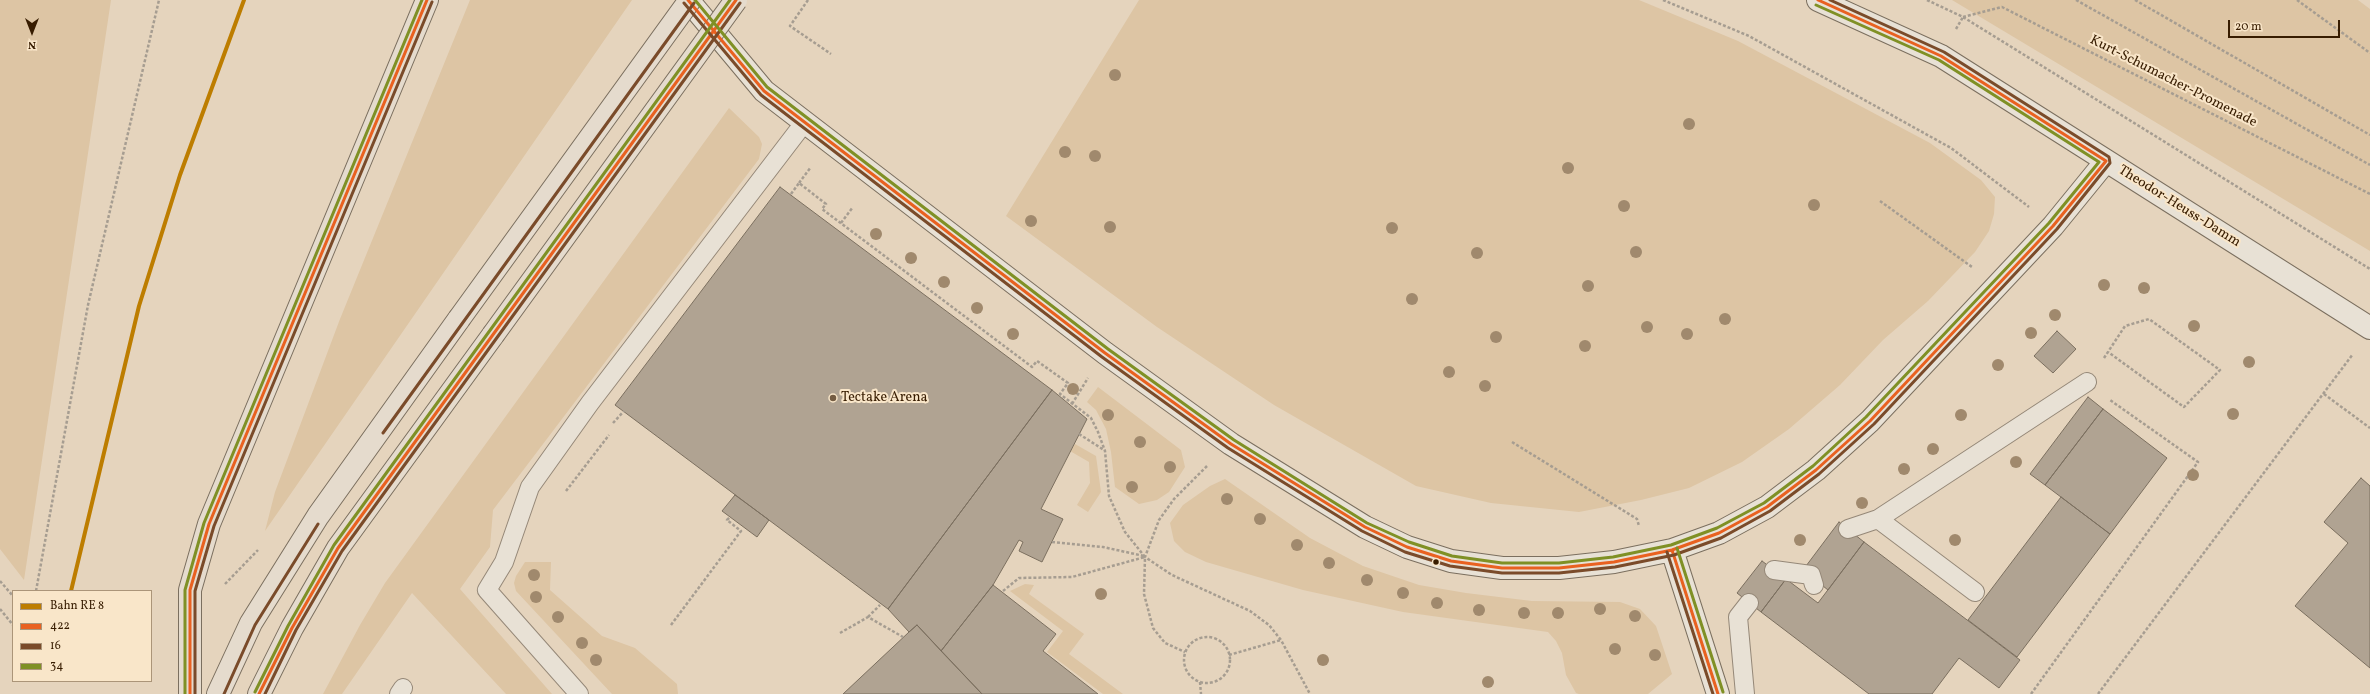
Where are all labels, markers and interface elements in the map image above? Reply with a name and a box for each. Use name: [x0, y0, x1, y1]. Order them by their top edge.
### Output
north arrow: [12, 12, 52, 52]
scale bar: [2230, 12, 2342, 38]
text: 20 m: [2235, 19, 2262, 35]
street label: Kurt-Schumacher-Promenade: [2087, 32, 2259, 132]
text: N: [28, 37, 36, 52]
street label: Theodor-Heuss-Damm: [2115, 162, 2243, 252]
place label: Tectake Arena: [841, 390, 928, 406]
marker: Tectake Arena: [828, 393, 838, 403]
unlabelled marker: [1431, 557, 1441, 567]
legend: [12, 590, 152, 682]
text: Bahn RE 8: [50, 598, 104, 614]
text: 422: [50, 618, 70, 634]
text: 16: [50, 638, 61, 654]
text: 34: [50, 658, 63, 674]

